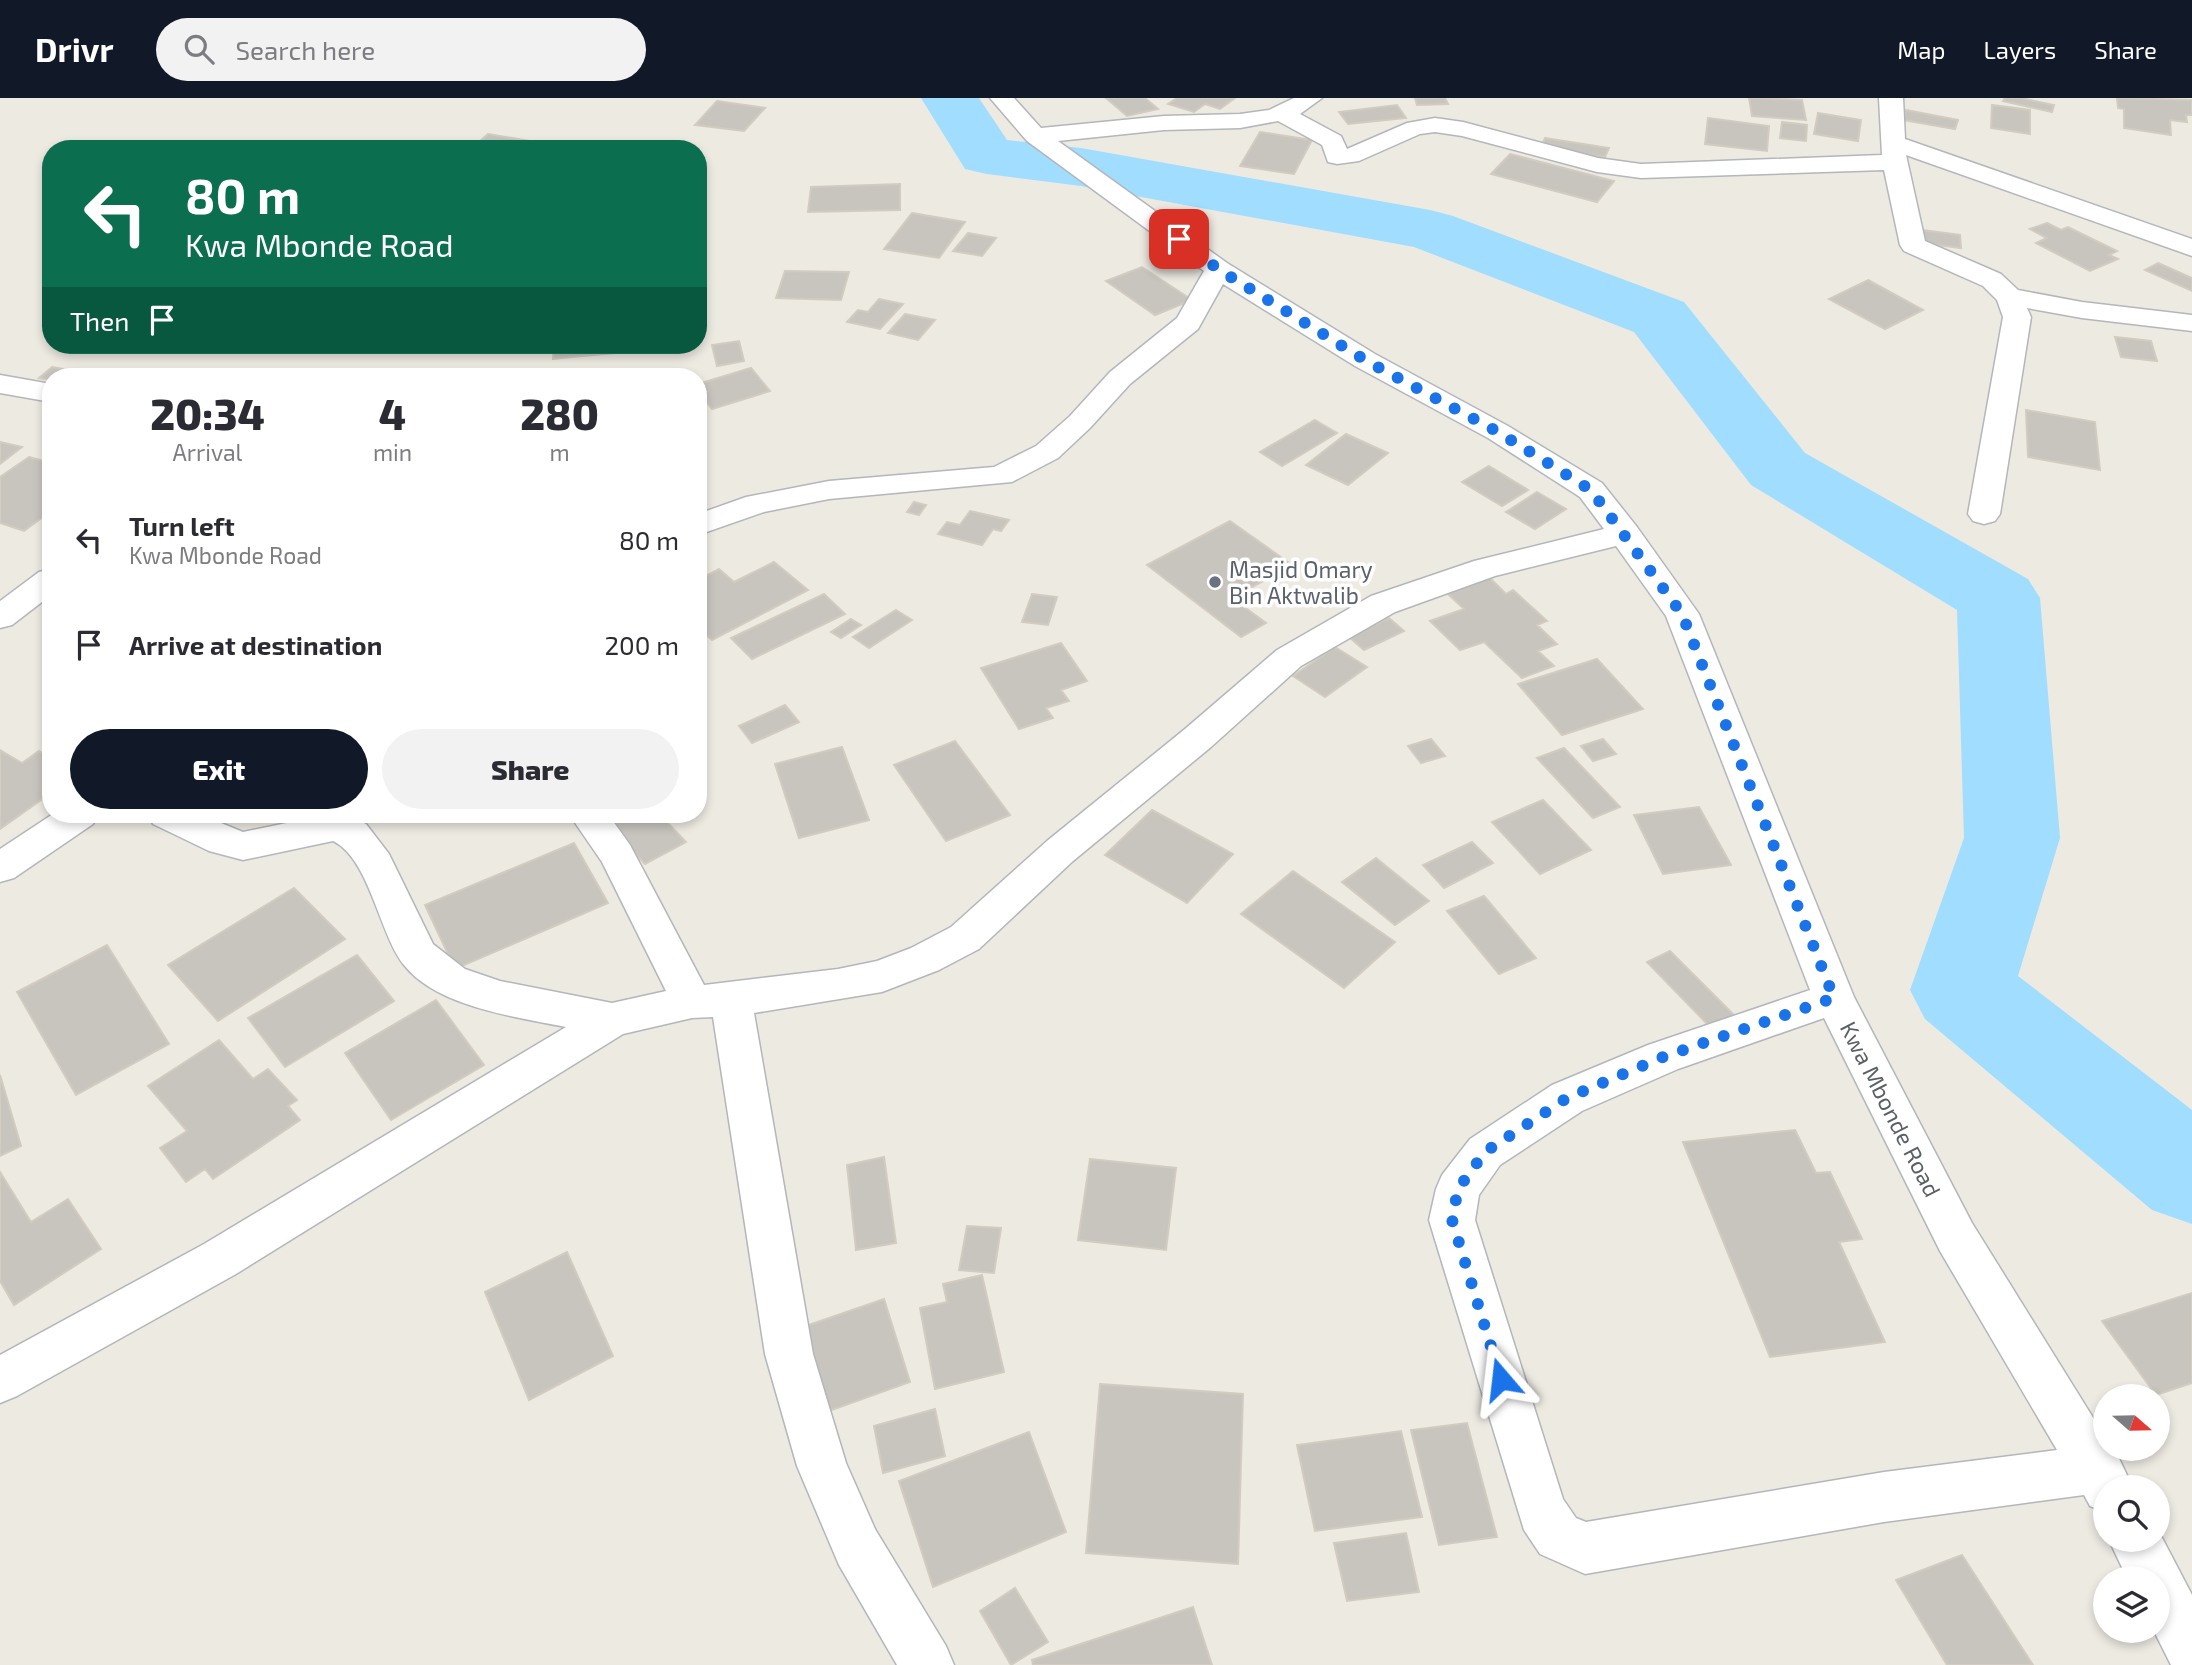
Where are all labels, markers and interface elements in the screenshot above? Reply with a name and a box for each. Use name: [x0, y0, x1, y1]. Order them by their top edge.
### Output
search box: [156, 18, 646, 81]
text: Drivr: [35, 29, 114, 69]
icon: search: [180, 30, 218, 68]
text: Search here: [236, 34, 375, 65]
text: Map: [1897, 35, 1945, 64]
text: Layers: [1983, 35, 2056, 64]
text: Share: [2094, 35, 2157, 64]
text: 80 m: [185, 165, 300, 224]
icon: left: [70, 168, 161, 259]
pin: [1149, 209, 1209, 269]
icon: arrive: [1160, 220, 1198, 258]
text: Kwa Mbonde Road: [185, 225, 454, 263]
icon: arrive: [143, 301, 181, 339]
text: Then: [70, 305, 129, 336]
text: 20:34: [150, 388, 265, 438]
text: 4: [379, 388, 406, 438]
text: 280: [520, 388, 599, 438]
text: Arrival: [172, 438, 242, 466]
text: min: [373, 438, 412, 466]
text: m: [549, 438, 570, 466]
text: Turn left: [129, 510, 235, 541]
icon: left: [70, 521, 108, 559]
text: 80 m: [619, 524, 679, 555]
text: Kwa Mbonde Road: [129, 541, 322, 569]
place label: Masjid Omary Bin Aktwalib: [1229, 555, 1373, 609]
marker: Masjid Omary Bin Aktwalib: [1207, 574, 1223, 590]
icon: arrive: [70, 626, 108, 664]
text: Arrive at destination: [129, 629, 382, 660]
text: 200 m: [604, 629, 679, 660]
button: Exit: [70, 729, 368, 809]
button: Share: [382, 729, 679, 809]
street label: Kwa Mbonde Road: [1835, 1017, 1947, 1201]
position arrow: [1464, 1342, 1538, 1416]
north arrow: [2093, 1384, 2170, 1461]
map controls: [2093, 1384, 2170, 1643]
button: search: [2093, 1475, 2170, 1552]
button: layers: [2093, 1566, 2170, 1643]

